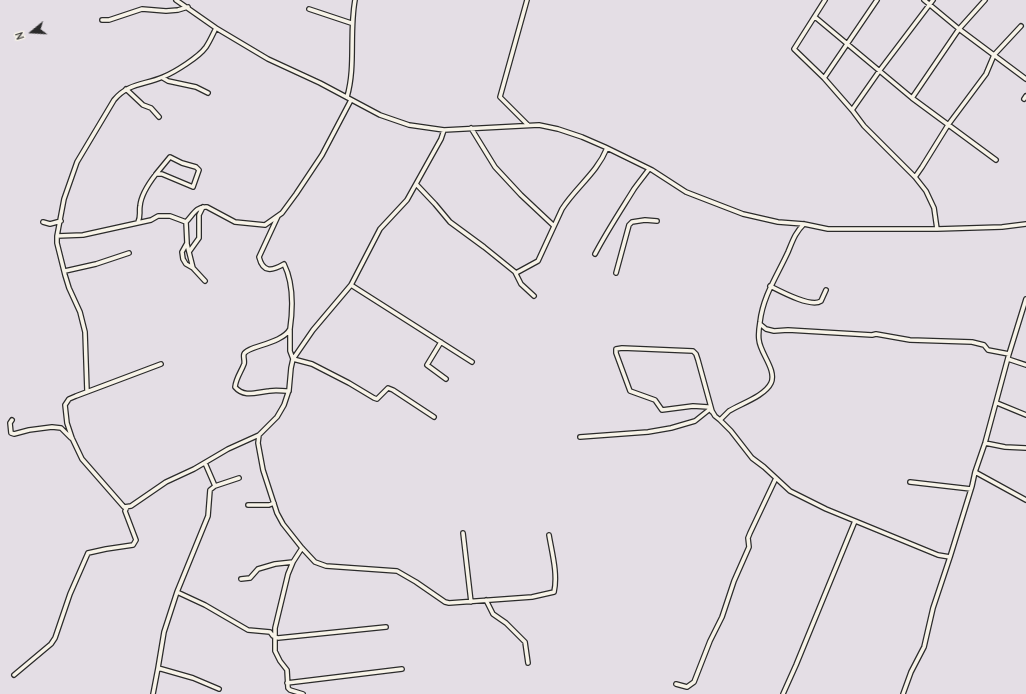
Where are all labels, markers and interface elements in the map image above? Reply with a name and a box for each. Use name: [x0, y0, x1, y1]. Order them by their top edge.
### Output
north arrow: [12, 12, 52, 52]
text: N: [13, 30, 27, 41]

